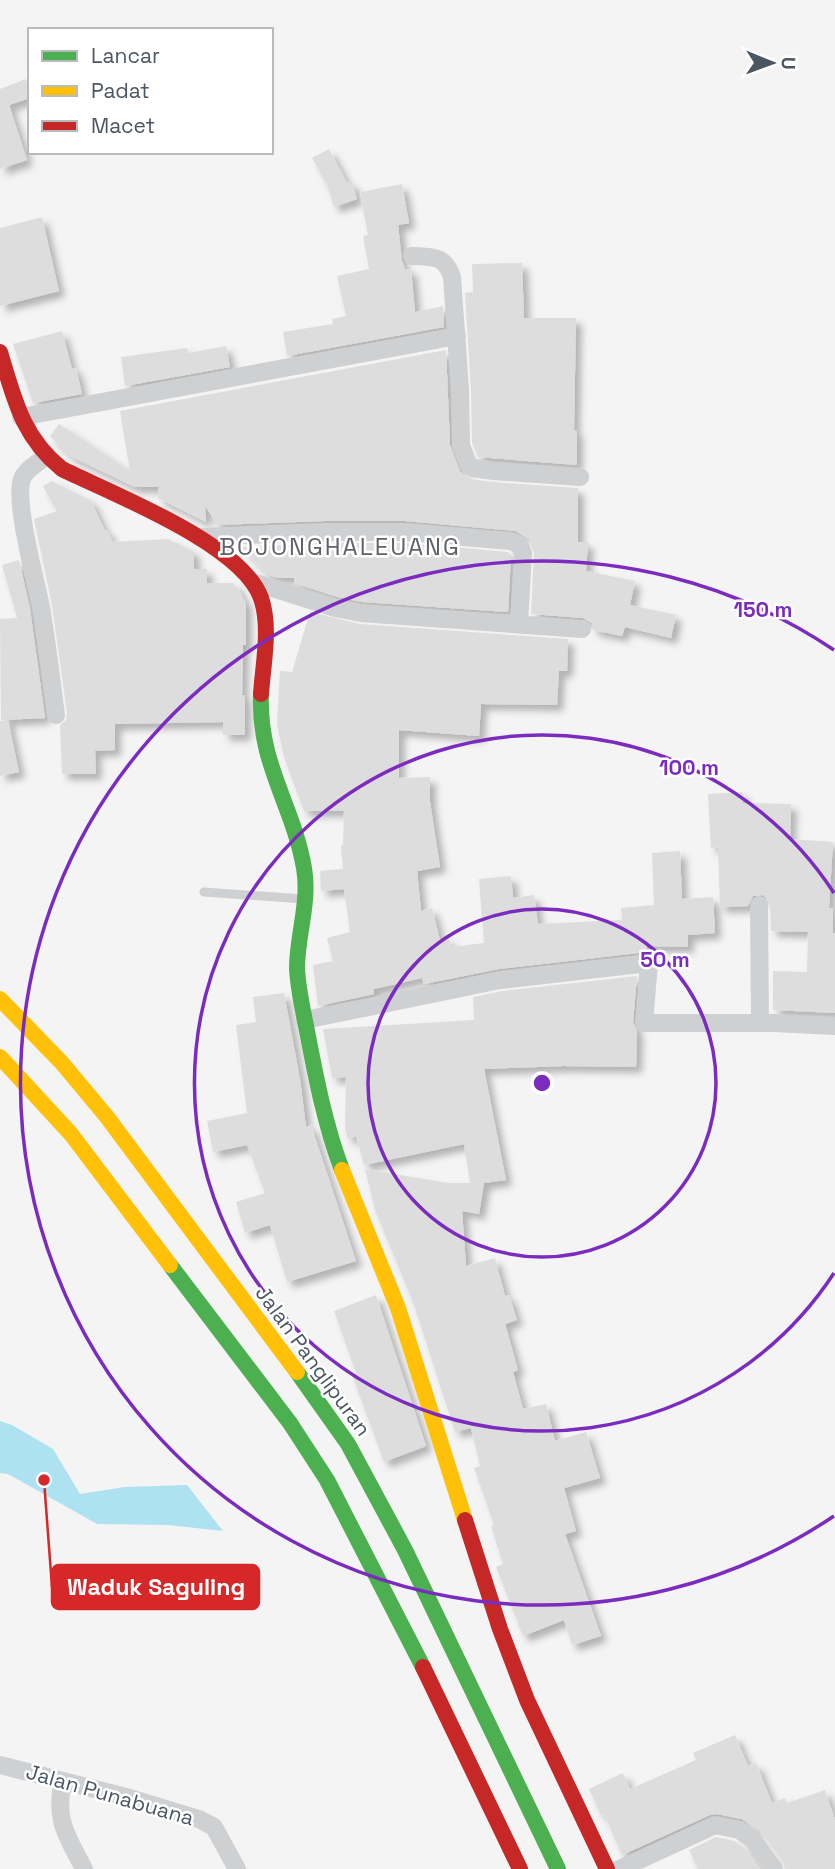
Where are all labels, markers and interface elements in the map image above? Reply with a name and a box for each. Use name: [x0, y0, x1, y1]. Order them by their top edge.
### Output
legend: [28, 28, 273, 154]
north arrow: [737, 28, 807, 98]
text: Lancar: [91, 42, 160, 69]
text: U: [776, 57, 801, 70]
text: Padat: [91, 77, 150, 104]
text: Macet: [91, 112, 155, 139]
district label: BOJONGHALEUANG: [219, 531, 461, 562]
text: 150 m: [734, 596, 792, 623]
text: 100 m: [659, 754, 719, 781]
text: 50 m: [640, 946, 690, 973]
centre of rings: [530, 1071, 554, 1095]
street label: Jalan Panglipuran: [250, 1280, 377, 1441]
callout: Waduk Saguling: [52, 1565, 259, 1609]
text: Waduk Saguling: [67, 1572, 245, 1602]
street label: Jalan Punabuana: [23, 1758, 197, 1831]

